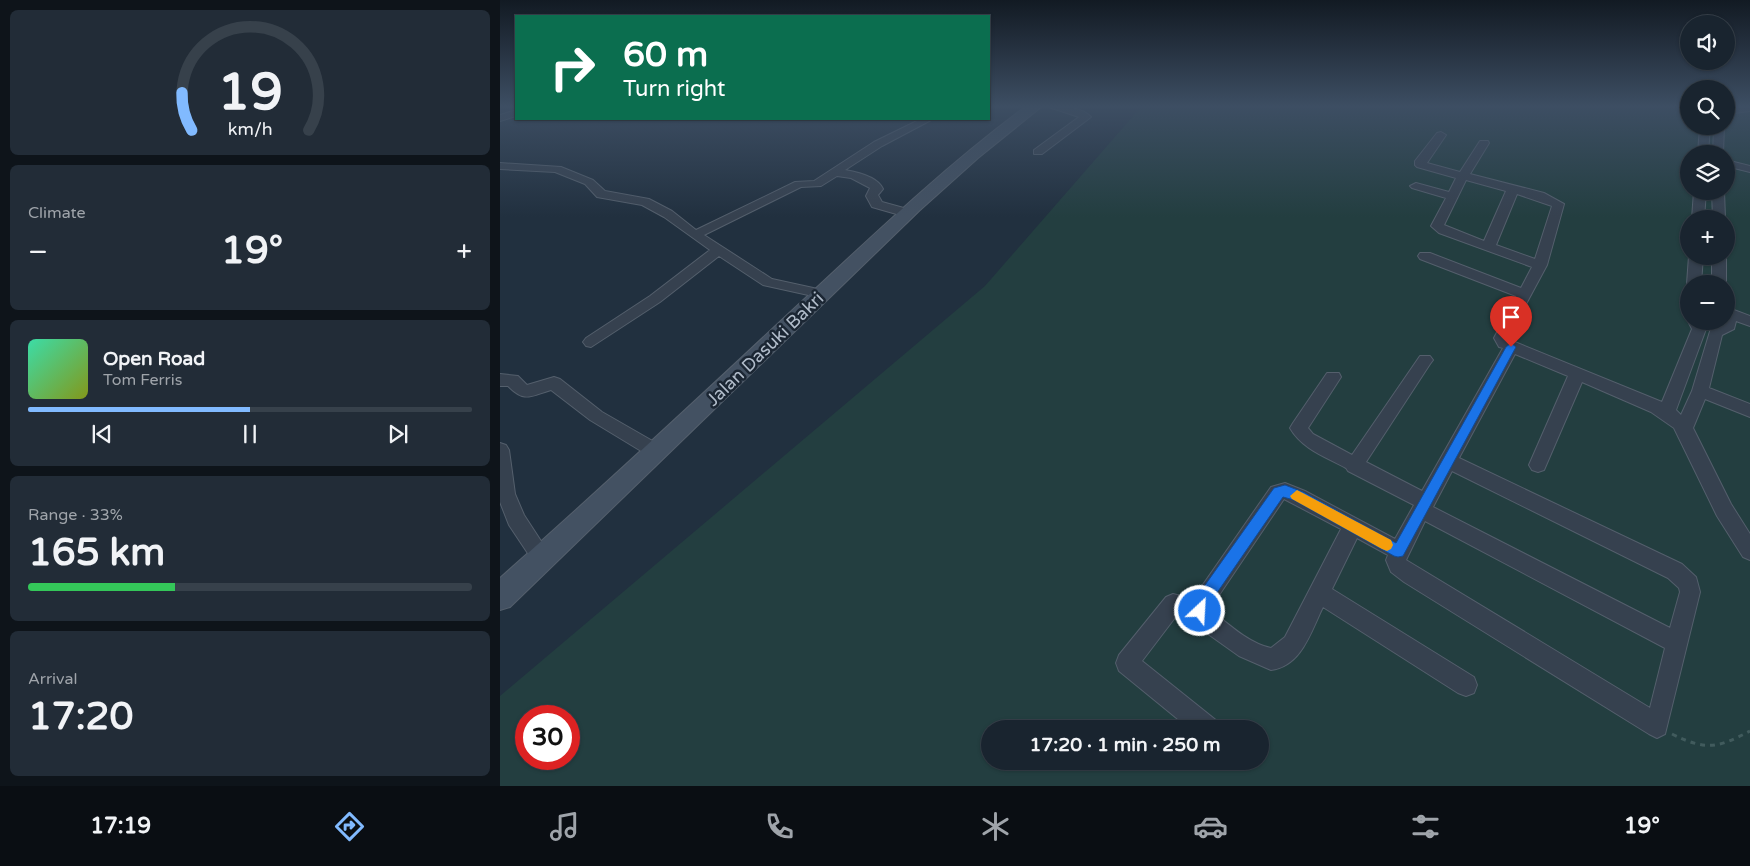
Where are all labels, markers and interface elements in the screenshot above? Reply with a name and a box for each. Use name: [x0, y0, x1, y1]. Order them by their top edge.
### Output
map controls: [1680, 15, 1735, 330]
button: sound: [1680, 15, 1735, 70]
text: 60 m: [623, 34, 708, 76]
icon: right: [540, 35, 605, 100]
text: 19: [217, 61, 283, 124]
text: Turn right: [623, 76, 725, 102]
button: search: [1680, 80, 1735, 135]
text: km/h: [228, 119, 272, 140]
button: layers: [1680, 145, 1735, 200]
text: Climate: [28, 203, 86, 223]
button: +: [1680, 210, 1735, 265]
text: 19°: [221, 228, 283, 274]
text: −: [28, 235, 48, 269]
text: +: [456, 235, 472, 269]
button: −: [1680, 275, 1735, 330]
street label: Jalan Dasuki Bakri: [702, 287, 828, 411]
pin: [1490, 296, 1532, 347]
icon: arrive: [1497, 303, 1525, 331]
text: Open Road: [103, 348, 205, 370]
text: Tom Ferris: [103, 370, 182, 390]
icon: previous: [88, 420, 116, 448]
icon: pause: [236, 420, 264, 448]
icon: next: [384, 420, 412, 448]
text: Range · 33%: [28, 505, 123, 525]
text: 165 km: [28, 530, 165, 576]
position arrow: [1173, 584, 1225, 636]
text: Arrival: [28, 669, 77, 689]
text: 17:20: [28, 694, 133, 740]
speed limit sign: 30: [515, 705, 580, 770]
text: 17:20 · 1 min · 250 m: [1029, 734, 1221, 756]
icon: directions: [332, 809, 367, 844]
icon: music: [547, 809, 582, 844]
icon: phone: [762, 809, 797, 844]
icon: climate: [978, 809, 1013, 844]
icon: car: [1193, 809, 1228, 844]
icon: filters: [1408, 809, 1443, 844]
text: 17:19: [90, 813, 151, 839]
text: 19°: [1624, 813, 1660, 839]

